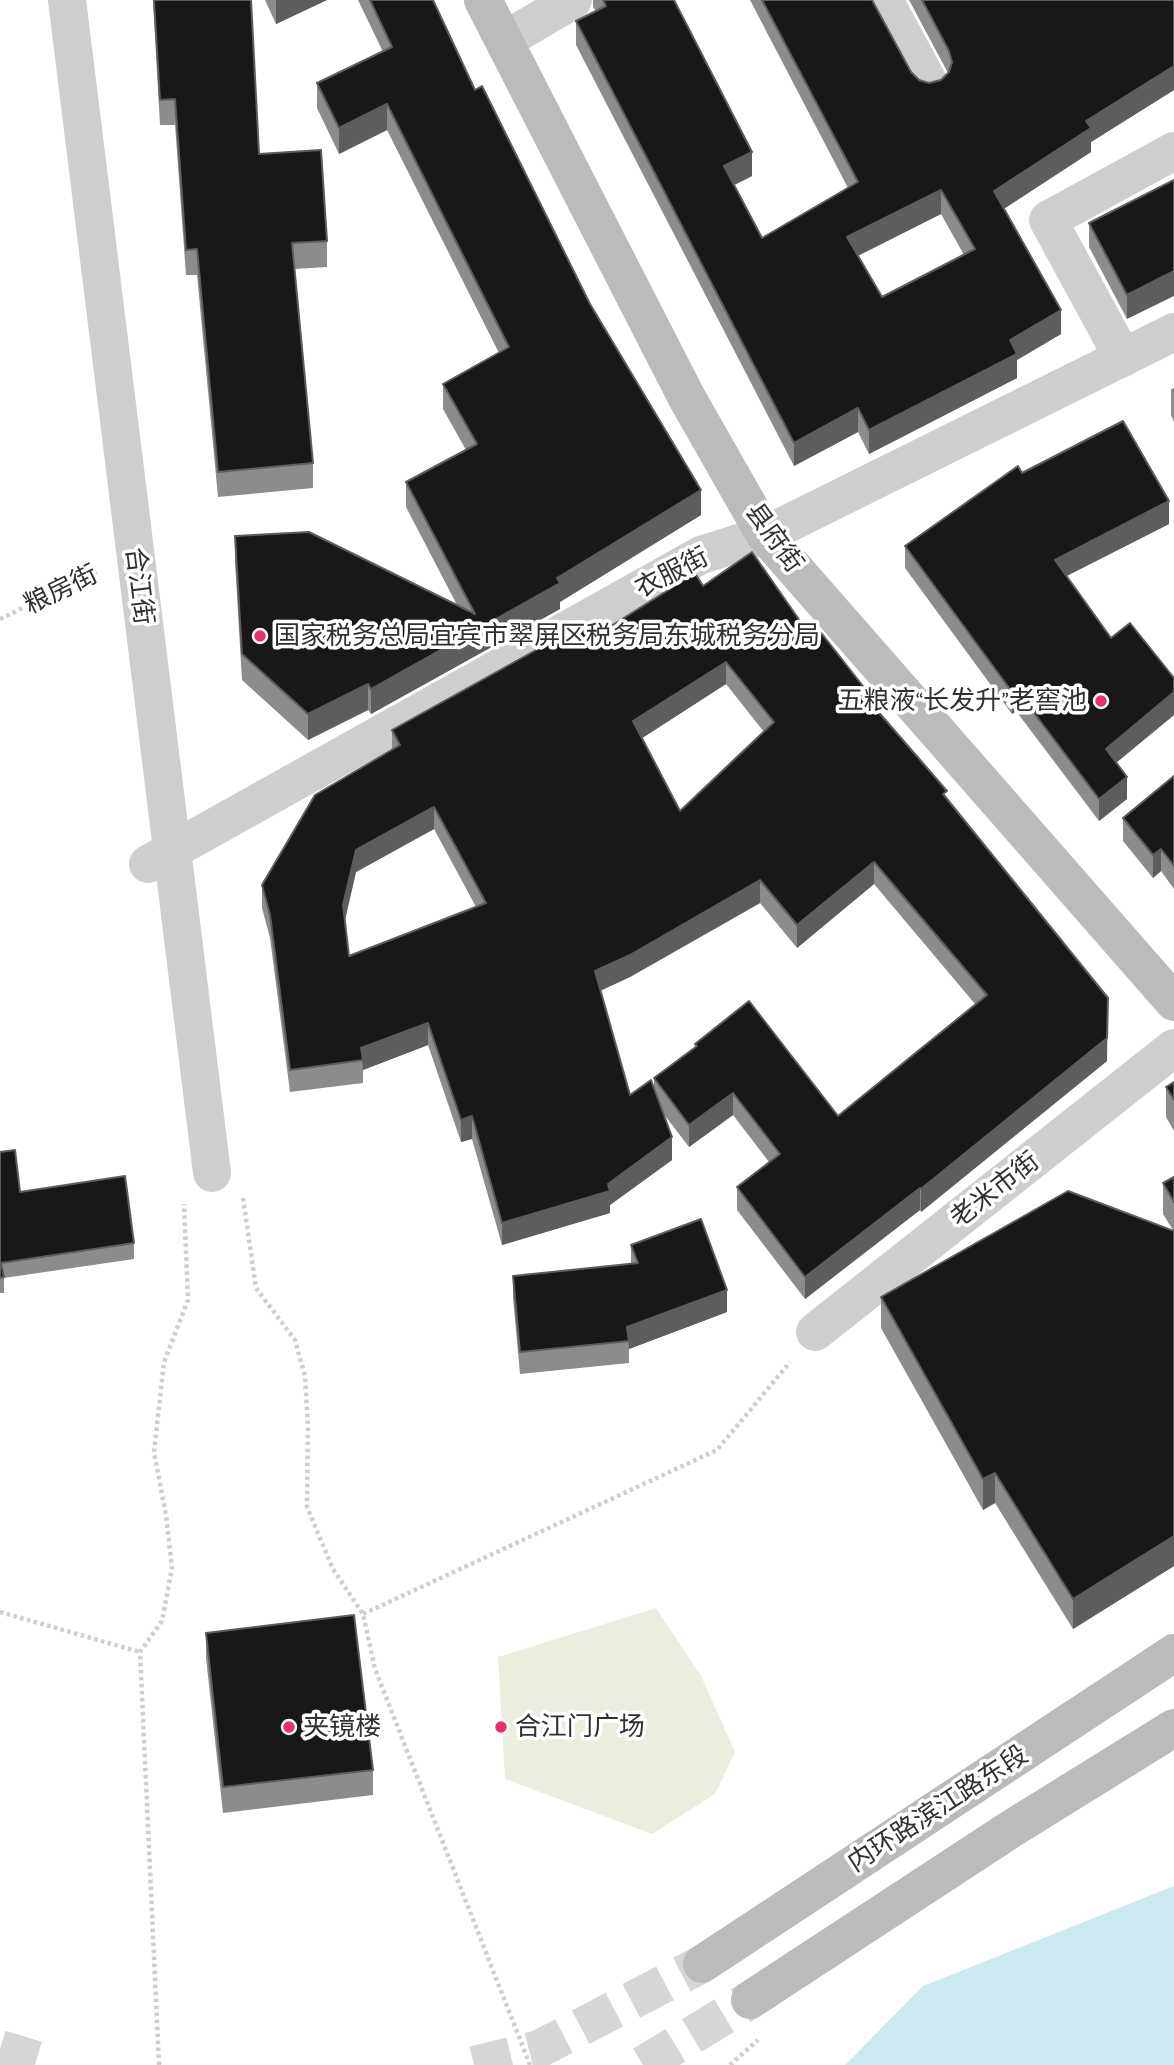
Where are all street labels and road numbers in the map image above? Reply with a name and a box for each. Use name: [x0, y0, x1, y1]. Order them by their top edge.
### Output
street label: 县府街: [738, 497, 810, 579]
street label: 衣服街: [630, 541, 714, 605]
street label: 合江街: [119, 545, 159, 627]
street label: 粮房街: [19, 559, 103, 621]
street label: 老米市街: [944, 1146, 1046, 1234]
street label: 内环路滨江路东段: [842, 1739, 1034, 1879]

